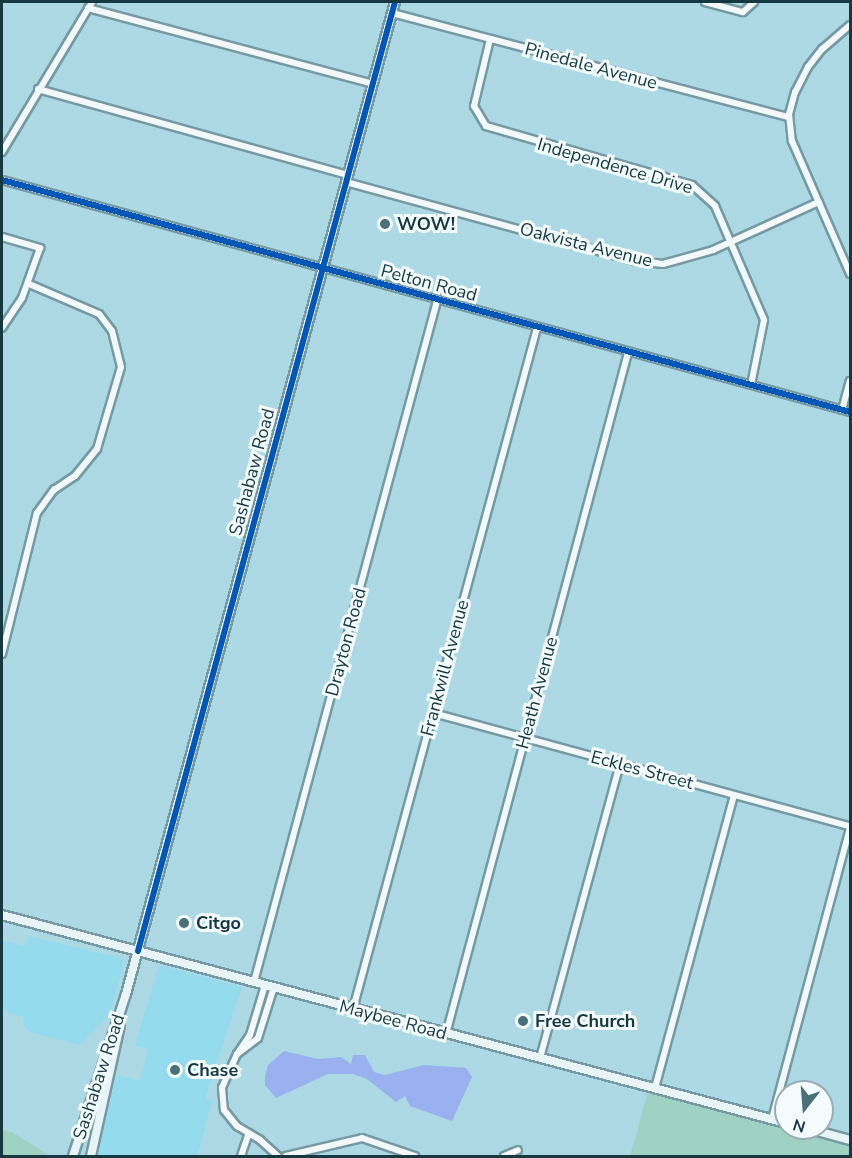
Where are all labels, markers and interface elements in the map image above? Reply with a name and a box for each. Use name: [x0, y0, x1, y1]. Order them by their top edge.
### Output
street label: Pinedale Avenue: [522, 38, 660, 94]
street label: Independence Drive: [535, 133, 695, 199]
place label: WOW!: [397, 213, 455, 235]
marker: WOW!: [378, 217, 392, 231]
street label: Oakvista Avenue: [518, 218, 654, 272]
street label: Pelton Road: [379, 260, 479, 306]
street label: Sashabaw Road: [225, 406, 279, 538]
street label: Drayton Road: [321, 585, 371, 699]
street label: Frankwill Avenue: [416, 597, 474, 739]
street label: Heath Avenue: [512, 635, 562, 751]
street label: Eckles Street: [589, 746, 695, 794]
place label: Citgo: [196, 912, 241, 934]
marker: Citgo: [177, 916, 191, 930]
street label: Maybee Road: [337, 995, 449, 1045]
place label: Free Church: [535, 1010, 635, 1032]
street label: Sashabaw Road: [69, 1012, 129, 1142]
marker: Free Church: [516, 1014, 530, 1028]
place label: Chase: [187, 1059, 238, 1081]
marker: Chase: [168, 1063, 182, 1077]
north arrow: [774, 1080, 834, 1140]
text: N: [790, 1113, 808, 1138]

